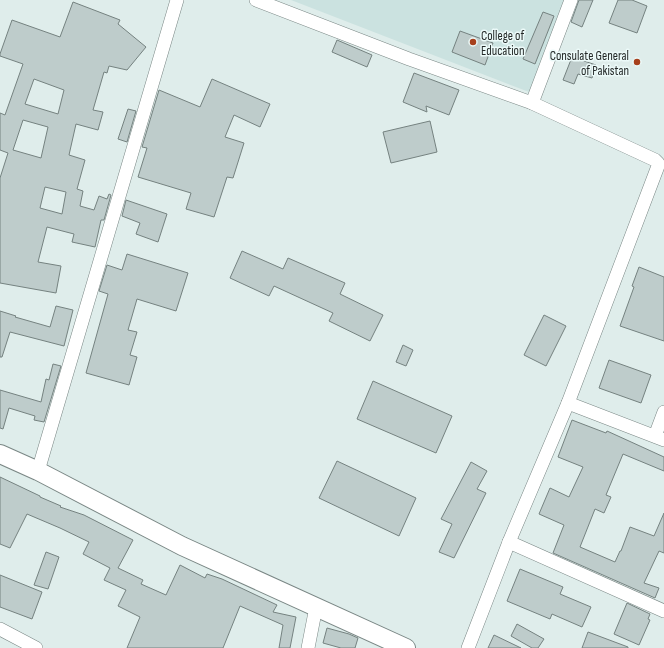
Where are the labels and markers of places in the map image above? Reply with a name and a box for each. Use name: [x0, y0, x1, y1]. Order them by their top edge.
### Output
place label: College of Education: [481, 28, 525, 59]
marker: College of Education: [468, 37, 478, 47]
place label: Consulate General of Pakistan: [550, 48, 629, 79]
marker: Consulate General of Pakistan: [632, 57, 642, 67]

